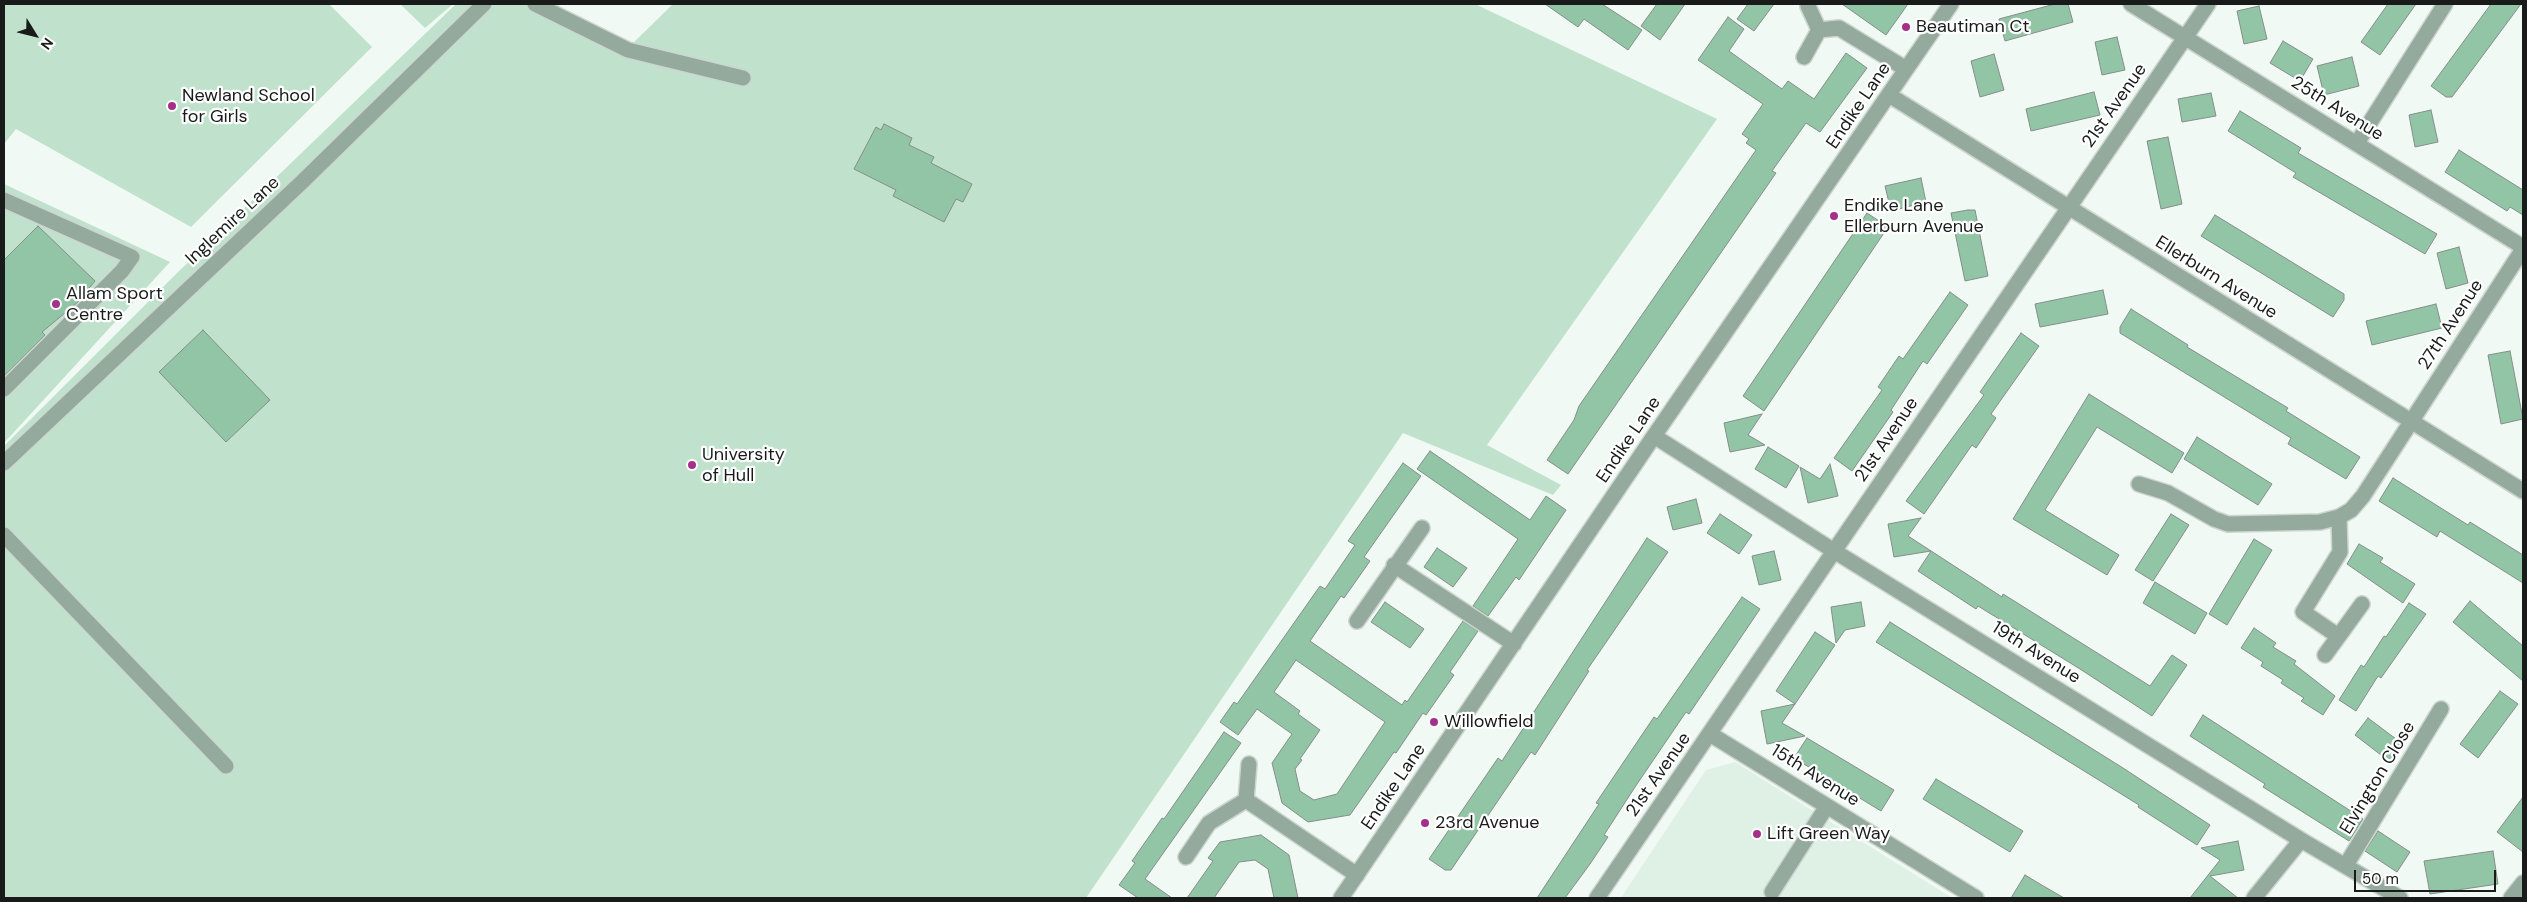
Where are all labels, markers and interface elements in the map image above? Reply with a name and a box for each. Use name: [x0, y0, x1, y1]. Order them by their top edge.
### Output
north arrow: [10, 10, 60, 60]
place label: Beautiman Ct: [1916, 16, 2029, 38]
marker: Beautiman Ct: [1900, 21, 1912, 33]
text: N: [37, 34, 57, 53]
street label: Endike Lane: [1822, 59, 1896, 153]
street label: 21st Avenue: [2078, 60, 2152, 152]
street label: 25th Avenue: [2287, 72, 2387, 146]
place label: Newland School for Girls: [182, 85, 315, 128]
marker: Newland School for Girls: [166, 100, 178, 112]
street label: Inglemire Lane: [182, 172, 284, 270]
place label: Endike Lane Ellerburn Avenue: [1844, 195, 1984, 238]
marker: Endike Lane Ellerburn Avenue: [1828, 210, 1840, 222]
street label: Ellerburn Avenue: [2151, 232, 2281, 324]
street label: 27th Avenue: [2414, 276, 2488, 374]
place label: Allam Sport Centre: [66, 283, 163, 326]
marker: Allam Sport Centre: [50, 298, 62, 310]
street label: Endike Lane: [1592, 393, 1666, 487]
street label: 21st Avenue: [1851, 393, 1923, 487]
place label: University of Hull: [702, 444, 785, 486]
marker: University of Hull: [686, 459, 698, 471]
street label: 19th Avenue: [1988, 617, 2084, 689]
place label: Willowfield: [1444, 711, 1533, 733]
marker: Willowfield: [1428, 716, 1440, 728]
street label: Elvington Close: [2336, 718, 2420, 838]
street label: 21st Avenue: [1622, 729, 1696, 821]
street label: Endike Lane: [1357, 740, 1431, 834]
street label: 15th Avenue: [1767, 740, 1863, 812]
place label: 23rd Avenue: [1435, 812, 1540, 834]
marker: 23rd Avenue: [1419, 817, 1431, 829]
place label: Lift Green Way: [1767, 823, 1890, 845]
marker: Lift Green Way: [1751, 828, 1763, 840]
scale bar: [2357, 860, 2500, 892]
text: 50 m: [2362, 869, 2399, 889]

